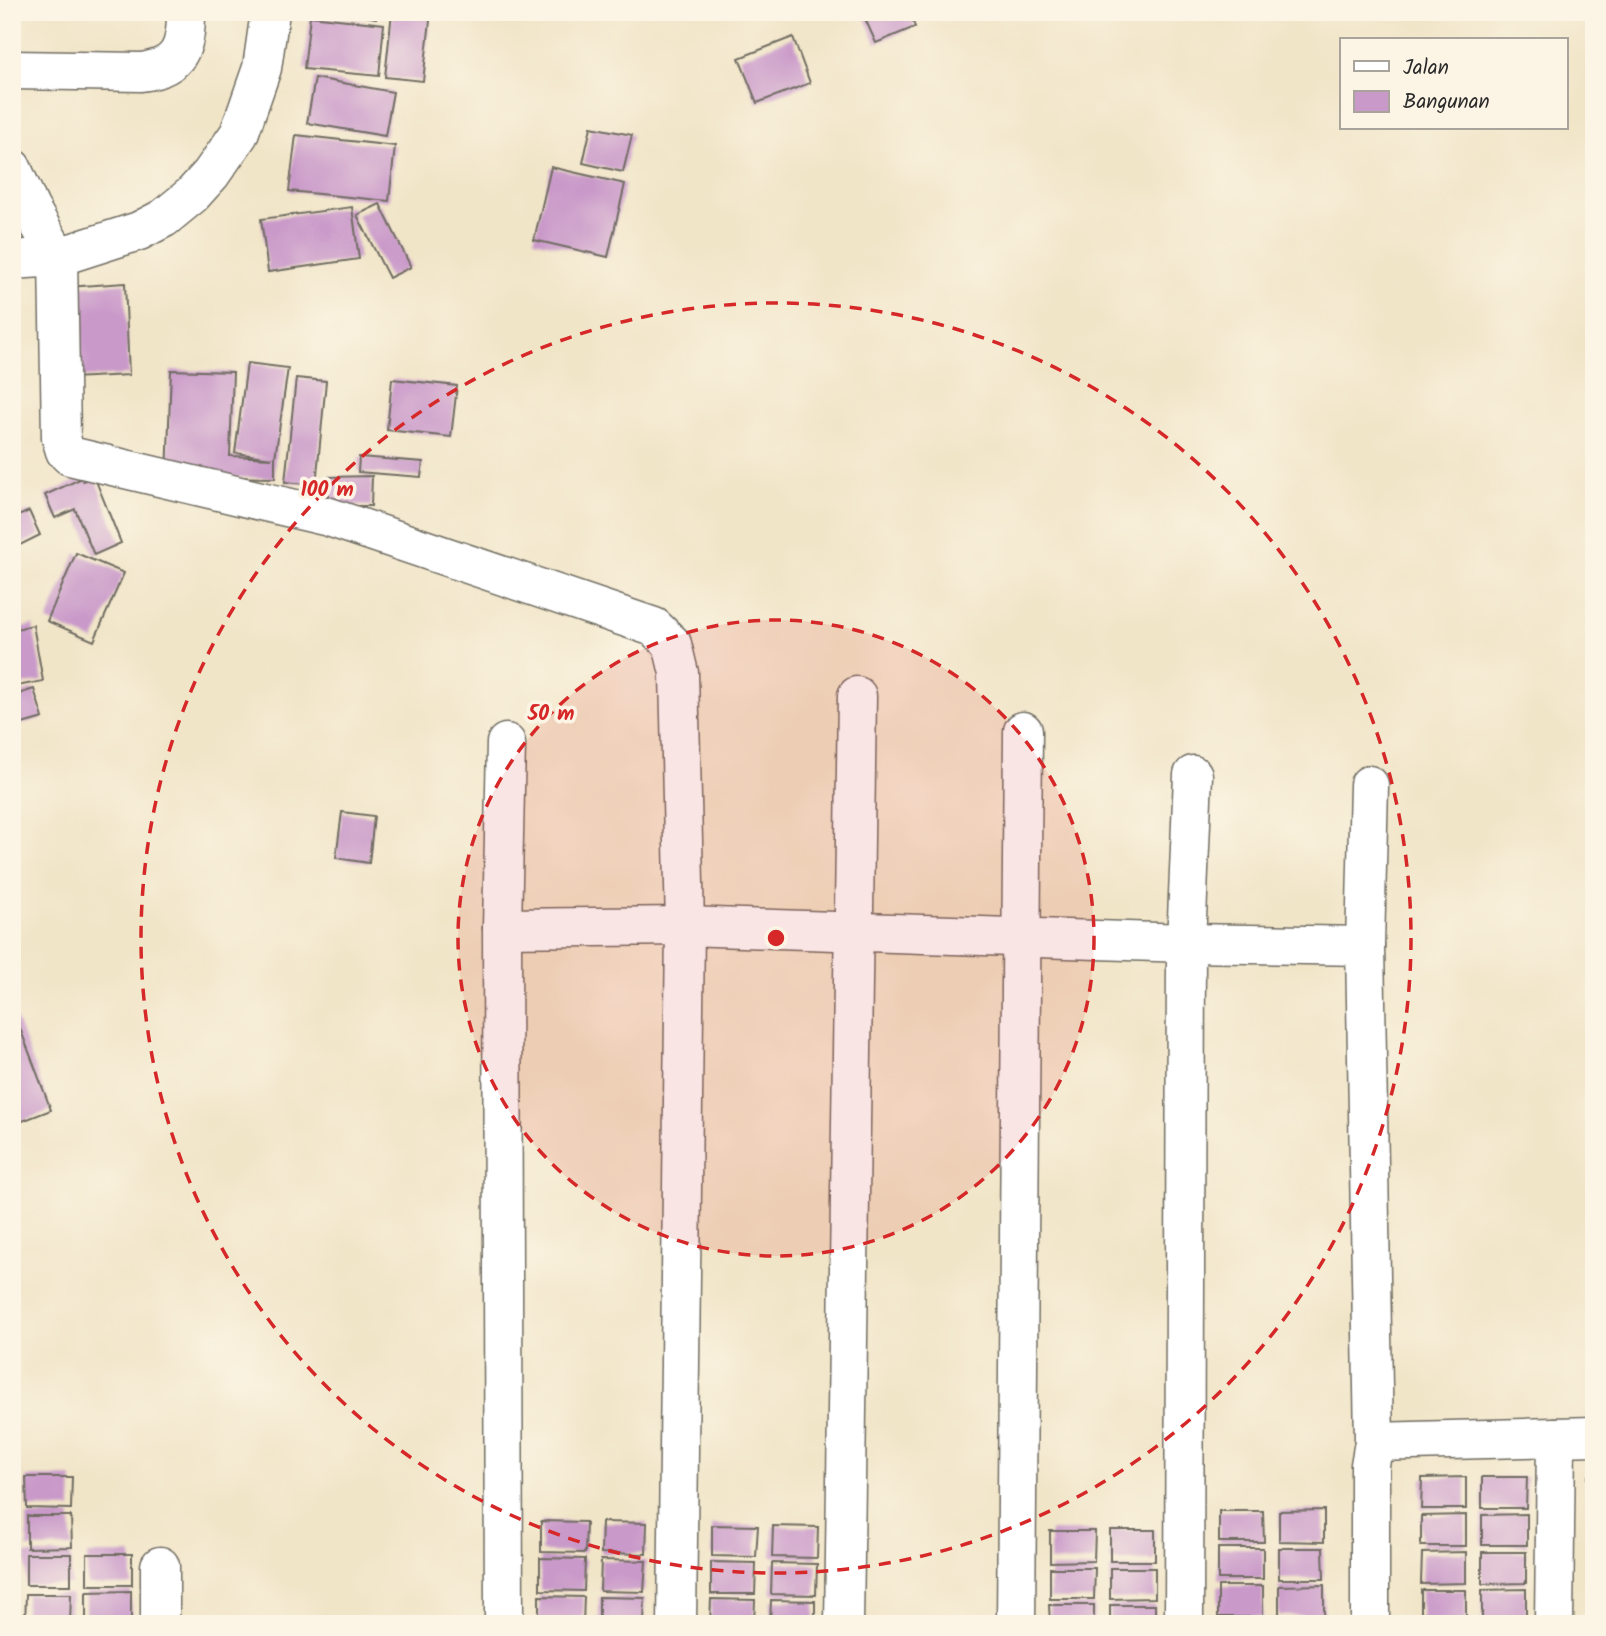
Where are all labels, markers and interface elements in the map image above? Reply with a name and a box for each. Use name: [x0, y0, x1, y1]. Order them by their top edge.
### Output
legend: [1340, 38, 1568, 130]
text: Jalan: [1403, 52, 1449, 85]
text: Bangunan: [1403, 86, 1490, 119]
text: 100 m: [300, 474, 354, 507]
text: 50 m: [527, 698, 574, 731]
centre of rings: [764, 926, 788, 950]

